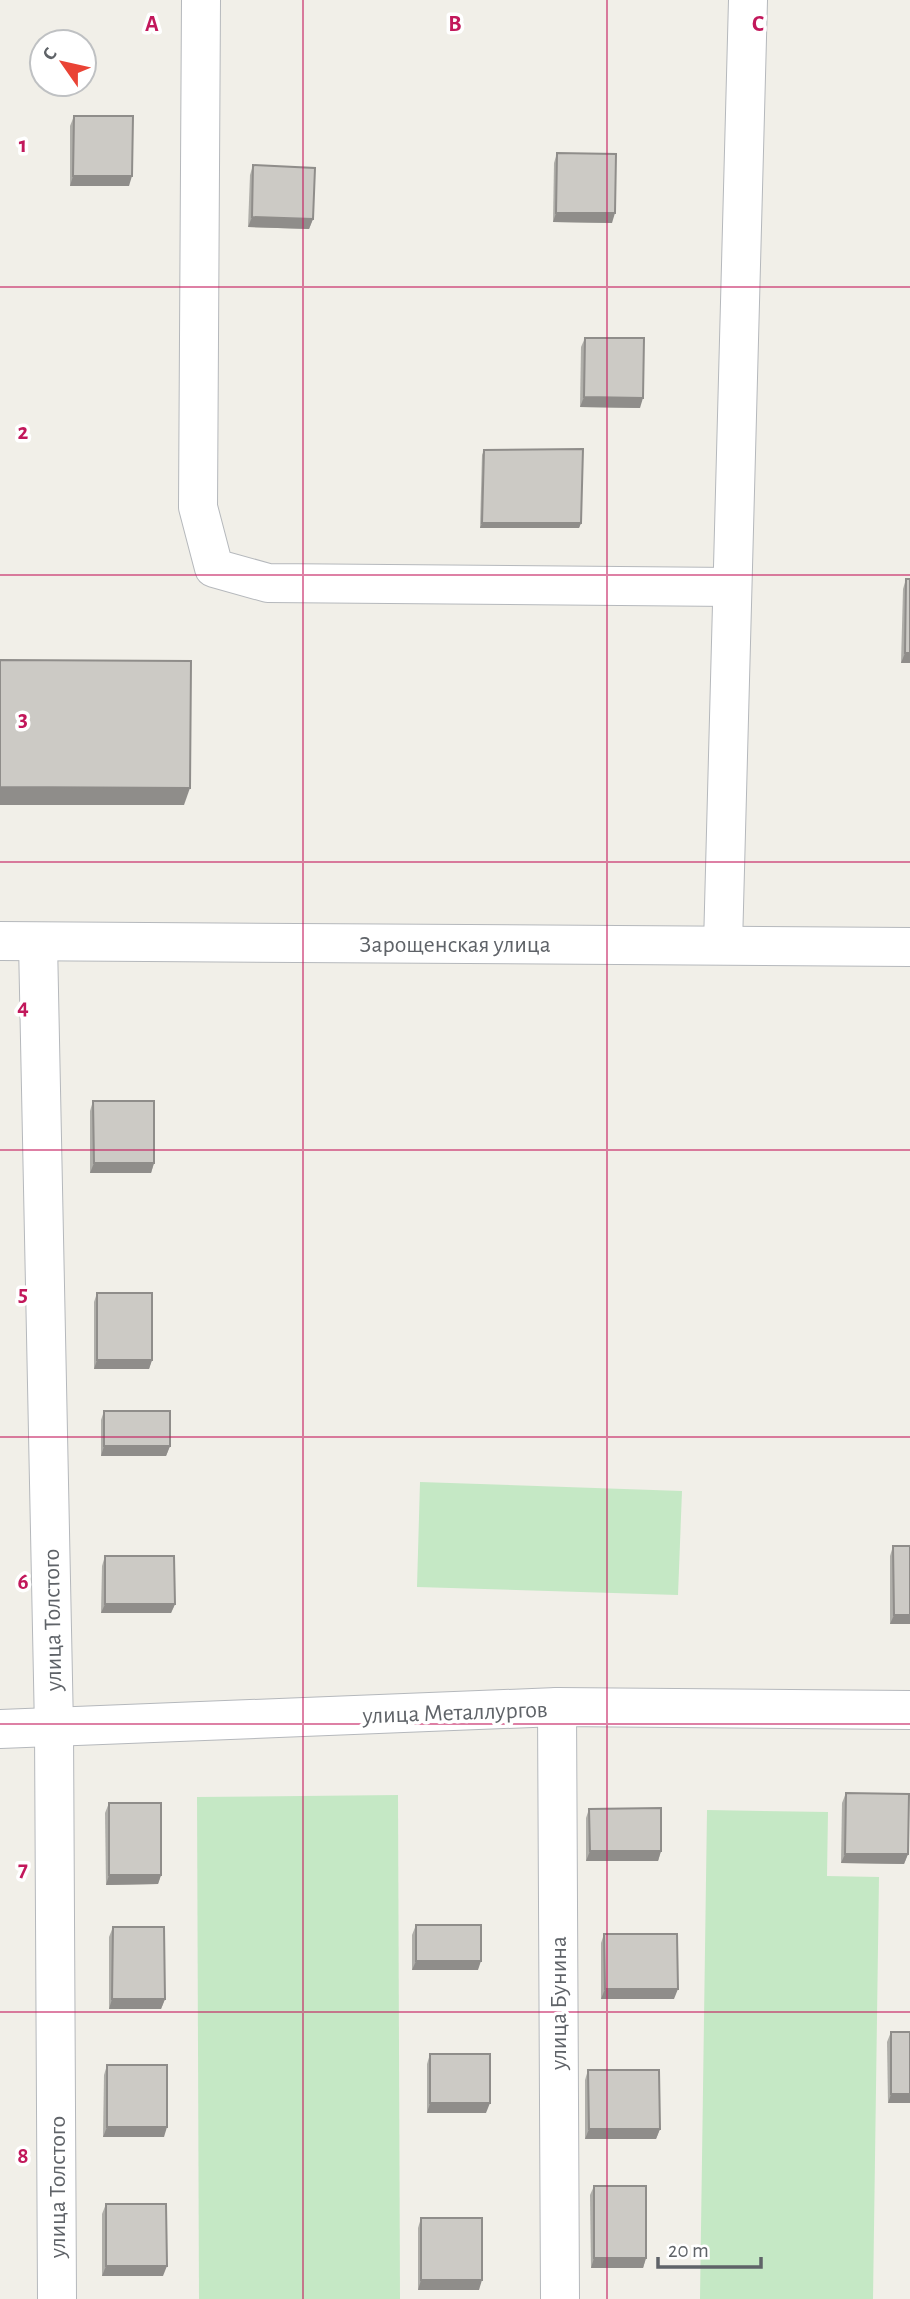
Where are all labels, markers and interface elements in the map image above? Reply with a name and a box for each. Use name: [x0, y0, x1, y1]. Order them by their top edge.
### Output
text: A: [145, 13, 159, 36]
text: B: [448, 13, 462, 36]
text: C: [752, 13, 764, 36]
north arrow: [28, 28, 98, 98]
text: С: [39, 45, 61, 64]
text: 1: [19, 134, 27, 157]
text: 2: [18, 421, 29, 444]
text: 3: [18, 708, 28, 731]
street label: Зарощенская улица: [359, 933, 551, 957]
text: 4: [17, 996, 29, 1019]
text: 5: [18, 1283, 28, 1306]
street label: улица Толстого: [40, 1549, 66, 1692]
text: 6: [17, 1571, 29, 1594]
street label: улица Металлургов: [361, 1698, 548, 1728]
text: 7: [18, 1858, 28, 1881]
street label: улица Бунина: [547, 1936, 571, 2071]
street label: улица Толстого: [46, 2116, 70, 2259]
text: 8: [17, 2145, 29, 2168]
scale bar: [658, 2226, 761, 2270]
text: 20 m: [668, 2240, 709, 2261]

